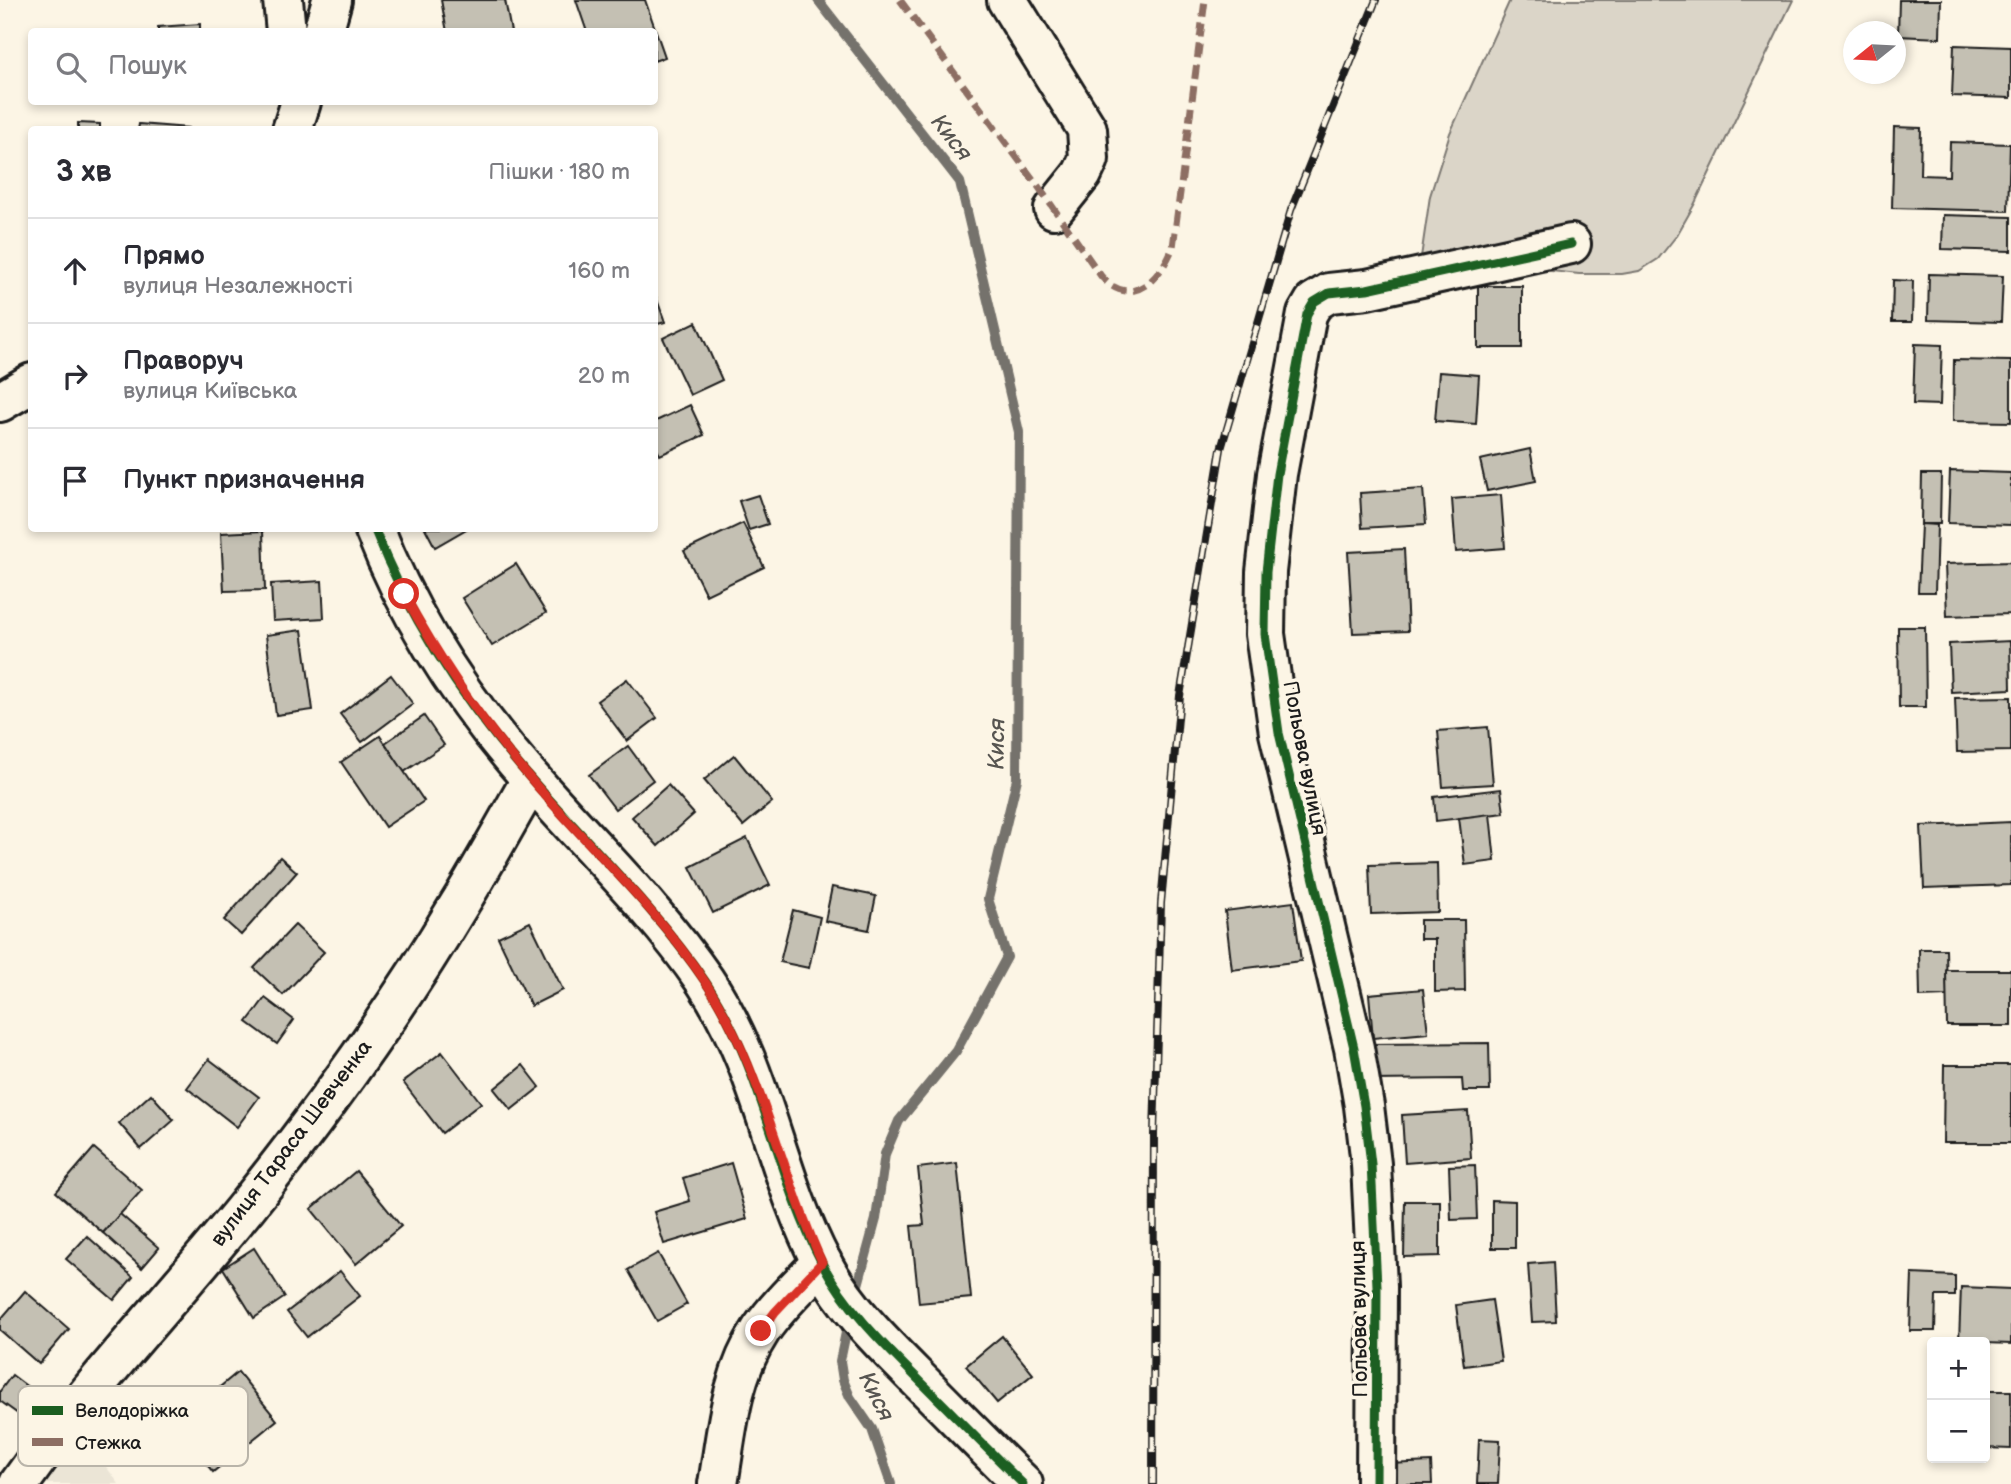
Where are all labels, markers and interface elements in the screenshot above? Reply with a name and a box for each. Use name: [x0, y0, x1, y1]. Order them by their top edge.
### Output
north arrow: [1843, 21, 1906, 84]
search box: [28, 28, 658, 105]
icon: search: [52, 48, 90, 86]
text: Пошук: [108, 51, 187, 82]
water label: Кися: [924, 109, 978, 167]
text: 3 хв: [56, 154, 112, 190]
text: Пішки · 180 m: [488, 158, 630, 186]
text: Прямо: [123, 241, 205, 272]
icon: ahead: [56, 252, 94, 290]
text: 160 m: [568, 257, 630, 285]
text: вулиця Незалежності: [123, 272, 353, 300]
text: Праворуч: [123, 346, 244, 377]
icon: right: [56, 357, 94, 395]
text: 20 m: [578, 362, 630, 390]
text: вулиця Київська: [123, 377, 297, 405]
icon: arrive: [56, 462, 94, 500]
text: Пункт призначення: [123, 465, 365, 496]
route start: [388, 578, 419, 609]
street label: Польова вулиця: [1277, 679, 1332, 838]
water label: Кися: [983, 718, 1011, 770]
street label: вулиця Тараса Шевченка: [206, 1035, 378, 1251]
street label: Польова вулиця: [1346, 1240, 1373, 1398]
route end: [745, 1315, 776, 1346]
map controls: [1927, 1337, 1990, 1463]
button: +: [1927, 1337, 1990, 1400]
water label: Кися: [852, 1367, 900, 1426]
legend: [18, 1386, 248, 1466]
text: Велодоріжка: [75, 1400, 189, 1423]
button: −: [1927, 1400, 1990, 1463]
text: Стежка: [75, 1432, 142, 1455]

